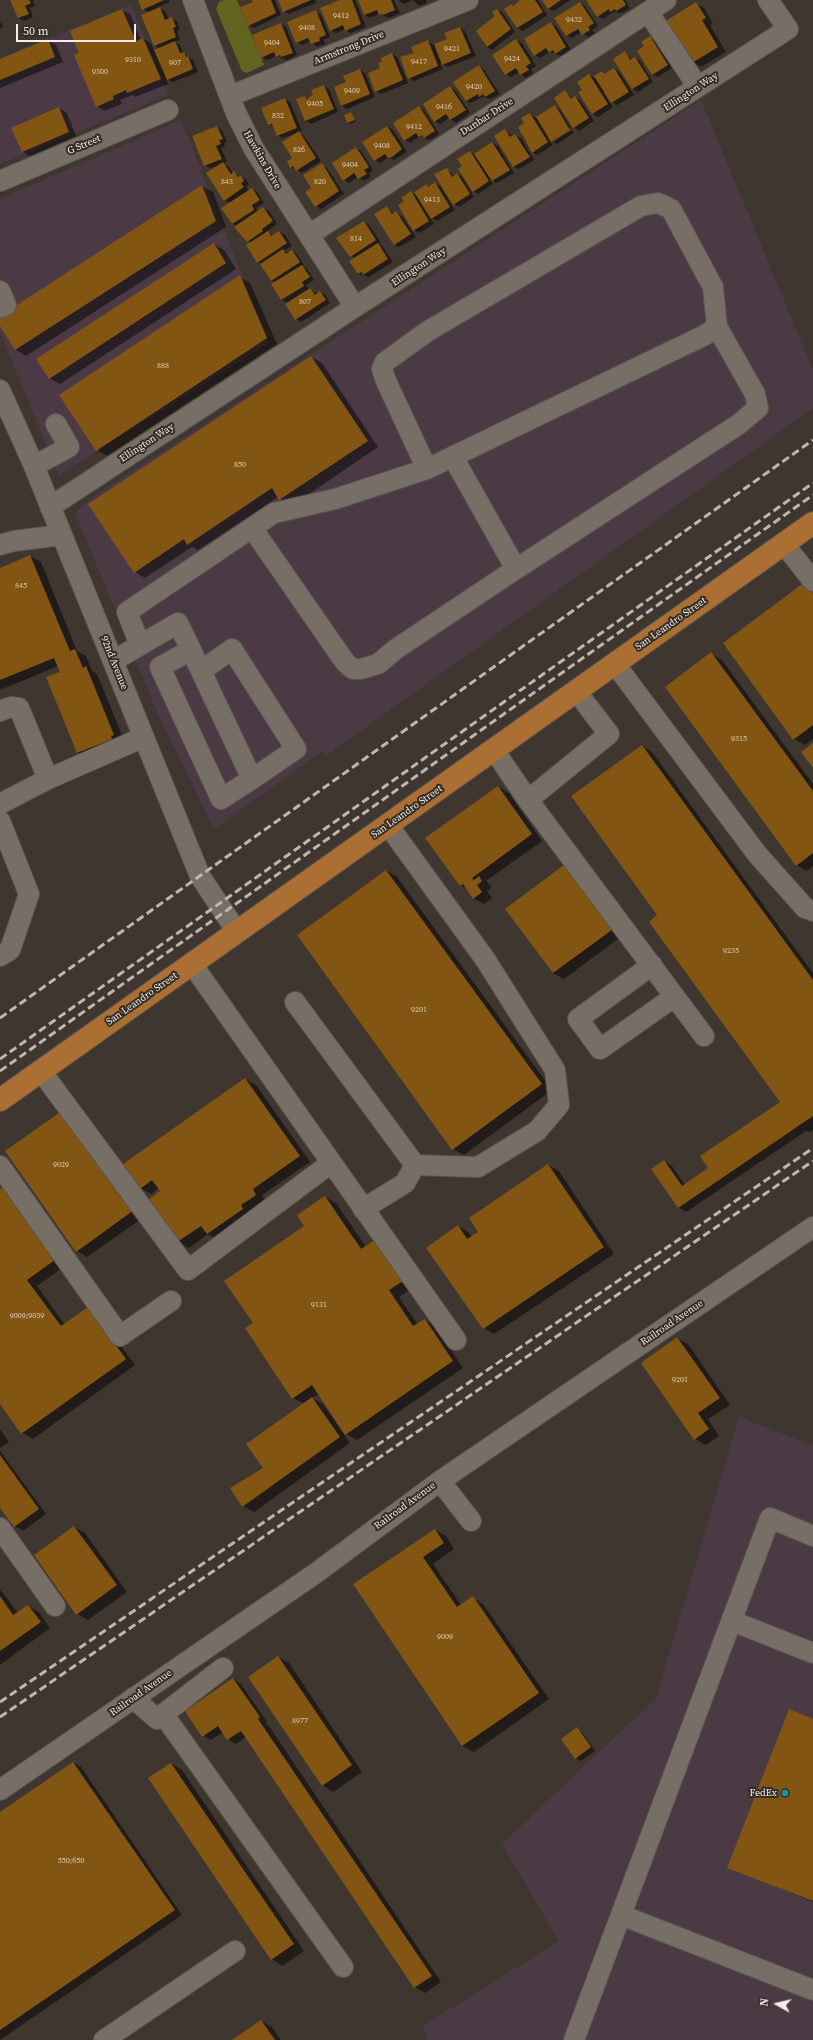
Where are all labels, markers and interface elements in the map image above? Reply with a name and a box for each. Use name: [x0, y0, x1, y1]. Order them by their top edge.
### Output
house number: 9412: [333, 11, 349, 21]
house number: 9432: [566, 15, 582, 25]
scale bar: [18, 16, 138, 42]
text: 50 m: [23, 23, 49, 39]
house number: 9408: [299, 23, 315, 33]
street label: Armstrong Drive: [312, 28, 386, 68]
house number: 9404: [264, 38, 280, 48]
house number: 9421: [444, 44, 460, 54]
house number: 9424: [504, 54, 520, 64]
house number: 9310: [125, 55, 141, 65]
house number: 9417: [411, 57, 427, 67]
house number: 907: [169, 58, 181, 68]
house number: 9300: [92, 67, 108, 77]
street label: Ellington Way: [662, 70, 720, 114]
house number: 9420: [466, 82, 482, 92]
house number: 9409: [344, 86, 360, 96]
street label: Dunbar Drive: [458, 96, 516, 138]
house number: 9405: [307, 99, 323, 109]
house number: 9416: [436, 102, 452, 112]
house number: 832: [272, 111, 284, 121]
house number: 9412: [406, 122, 422, 132]
street label: Hawkins Drive: [240, 129, 284, 191]
street label: G Street: [66, 133, 102, 157]
house number: 9408: [374, 141, 390, 151]
house number: 826: [293, 145, 305, 155]
house number: 9404: [342, 160, 358, 170]
house number: 843: [221, 177, 233, 187]
house number: 820: [314, 177, 326, 187]
house number: 9413: [424, 195, 440, 205]
house number: 814: [350, 234, 362, 244]
street label: Ellington Way: [390, 245, 448, 289]
house number: 807: [299, 297, 311, 307]
house number: 888: [157, 361, 169, 371]
street label: Ellington Way: [118, 421, 176, 465]
house number: 850: [234, 460, 246, 470]
house number: 845: [15, 581, 27, 591]
street label: San Leandro Street: [633, 595, 709, 653]
street label: 92nd Avenue: [98, 634, 130, 692]
house number: 9315: [731, 734, 747, 744]
street label: San Leandro Street: [369, 783, 445, 841]
house number: 9235: [723, 946, 739, 956]
street label: San Leandro Street: [104, 970, 180, 1028]
house number: 9201: [411, 1005, 427, 1015]
house number: 9029: [53, 1160, 69, 1170]
street label: Railroad Avenue: [638, 1298, 706, 1348]
house number: 9131: [311, 1300, 327, 1310]
house number: 9009;9039: [10, 1311, 44, 1321]
house number: 9201: [672, 1375, 688, 1385]
street label: Railroad Avenue: [372, 1480, 438, 1532]
house number: 9009: [437, 1632, 453, 1642]
street label: Railroad Avenue: [108, 1667, 174, 1719]
house number: 8977: [292, 1716, 308, 1726]
place label: FedEx: [750, 1787, 777, 1799]
marker: FedEx: [780, 1788, 790, 1798]
house number: 550;650: [58, 1856, 84, 1866]
north arrow: [757, 1984, 797, 2024]
text: N: [757, 1997, 773, 2007]

